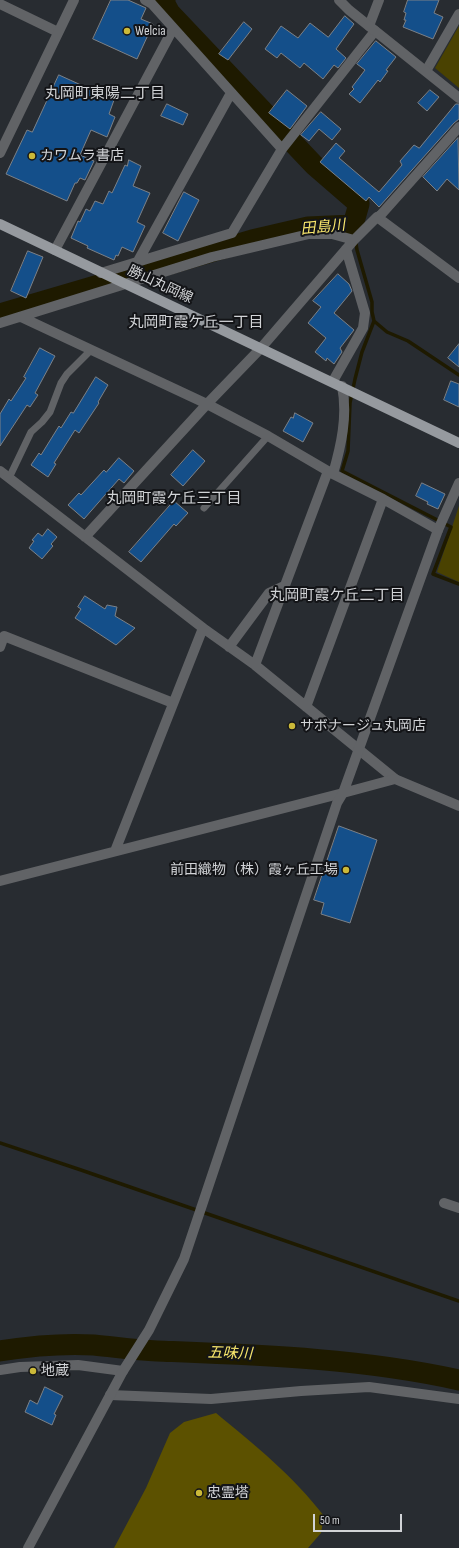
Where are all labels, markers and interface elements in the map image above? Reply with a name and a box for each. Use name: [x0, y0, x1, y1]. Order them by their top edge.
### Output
place label: Welcia: [135, 23, 166, 39]
marker: Welcia: [122, 26, 132, 36]
district label: 丸岡町東陽二丁目: [45, 85, 165, 103]
place label: カワムラ書店: [40, 148, 124, 164]
marker: カワムラ書店: [27, 151, 37, 161]
water label: 田島川: [300, 217, 346, 239]
street label: 勝山丸岡線: [125, 263, 195, 307]
district label: 丸岡町霞ケ丘一丁目: [129, 314, 263, 332]
district label: 丸岡町霞ケ丘三丁目: [107, 490, 241, 508]
district label: 丸岡町霞ケ丘二丁目: [270, 587, 404, 605]
place label: サボナージュ丸岡店: [300, 718, 426, 734]
marker: サボナージュ丸岡店: [287, 721, 297, 731]
place label: 前田織物（株）霞ヶ丘工場: [170, 862, 338, 878]
marker: 前田織物（株）霞ヶ丘工場: [341, 865, 351, 875]
water label: 五味川: [207, 1344, 253, 1364]
place label: 地蔵: [41, 1363, 69, 1379]
marker: 地蔵: [28, 1366, 38, 1376]
place label: 忠霊塔: [207, 1485, 249, 1501]
marker: 忠霊塔: [194, 1488, 204, 1498]
scale bar: [315, 1506, 404, 1532]
text: 50 m: [320, 1513, 340, 1528]

